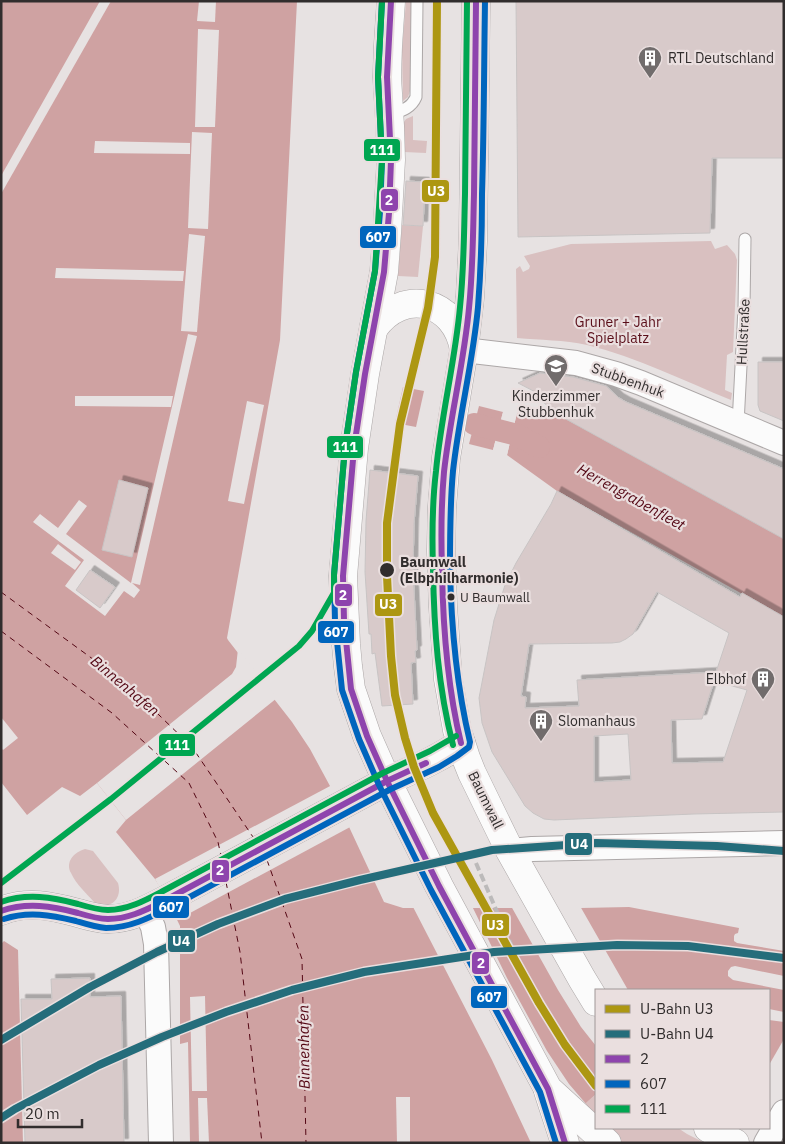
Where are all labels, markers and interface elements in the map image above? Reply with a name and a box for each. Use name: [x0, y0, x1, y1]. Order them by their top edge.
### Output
building icon: RTL Deutschland: [637, 45, 663, 79]
place label: RTL Deutschland: [668, 49, 774, 67]
line badge: 111: [363, 138, 401, 162]
text: 111: [369, 141, 395, 159]
line badge: U3: [421, 179, 450, 203]
text: U3: [427, 182, 445, 200]
line badge: 2: [380, 188, 399, 212]
text: 2: [385, 191, 393, 209]
line badge: 607: [359, 225, 397, 249]
text: 607: [365, 228, 391, 246]
street label: Hullstraße: [732, 298, 754, 366]
park label: Gruner + Jahr Spielplatz: [575, 313, 661, 347]
school or university icon: Kinderzimmer Stubbenhuk: [543, 353, 569, 387]
street label: Stubbenhuk: [589, 359, 667, 402]
place label: Kinderzimmer Stubbenhuk: [512, 387, 600, 421]
line badge: 111: [326, 435, 364, 459]
text: 111: [332, 438, 358, 456]
water label: Herrengrabenfleet: [574, 459, 689, 535]
place label: Baumwall (Elbphilharmonie): [400, 553, 519, 587]
marker: Baumwall (Elbphilharmonie): [378, 561, 396, 579]
line badge: 2: [334, 583, 353, 607]
text: 2: [339, 586, 347, 604]
place label: U Baumwall: [460, 589, 530, 606]
marker: U Baumwall: [446, 592, 456, 602]
line badge: U3: [374, 593, 403, 617]
text: U3: [379, 595, 397, 613]
line badge: 607: [317, 620, 355, 644]
text: 607: [323, 623, 349, 641]
water label: Binnenhafen: [87, 651, 164, 720]
building icon: Elbhof: [750, 666, 776, 700]
place label: Elbhof: [706, 670, 746, 688]
building icon: Slomanhaus: [528, 708, 554, 742]
place label: Slomanhaus: [558, 712, 636, 730]
line badge: 111: [158, 733, 196, 757]
text: 111: [164, 736, 190, 754]
street label: Baumwall: [464, 768, 508, 832]
line badge: U4: [564, 832, 593, 856]
text: U4: [570, 835, 588, 853]
line badge: 2: [211, 859, 230, 883]
text: 2: [216, 861, 224, 879]
line badge: 607: [152, 895, 190, 919]
text: 607: [158, 898, 184, 916]
line badge: U3: [481, 913, 510, 937]
text: U3: [486, 916, 504, 934]
line badge: U4: [167, 929, 196, 953]
text: U4: [172, 932, 190, 950]
line badge: 2: [471, 951, 490, 975]
text: 2: [477, 954, 485, 972]
line badge: 607: [470, 985, 508, 1009]
text: 607: [476, 988, 502, 1006]
legend: [595, 989, 770, 1129]
text: U-Bahn U3: [640, 999, 714, 1018]
water label: Binnenhafen: [293, 1005, 314, 1089]
text: U-Bahn U4: [640, 1024, 714, 1043]
text: 2: [640, 1049, 649, 1068]
text: 607: [640, 1074, 667, 1093]
scale bar: [18, 1096, 81, 1128]
text: 111: [640, 1099, 667, 1118]
text: 20 m: [25, 1104, 60, 1123]

